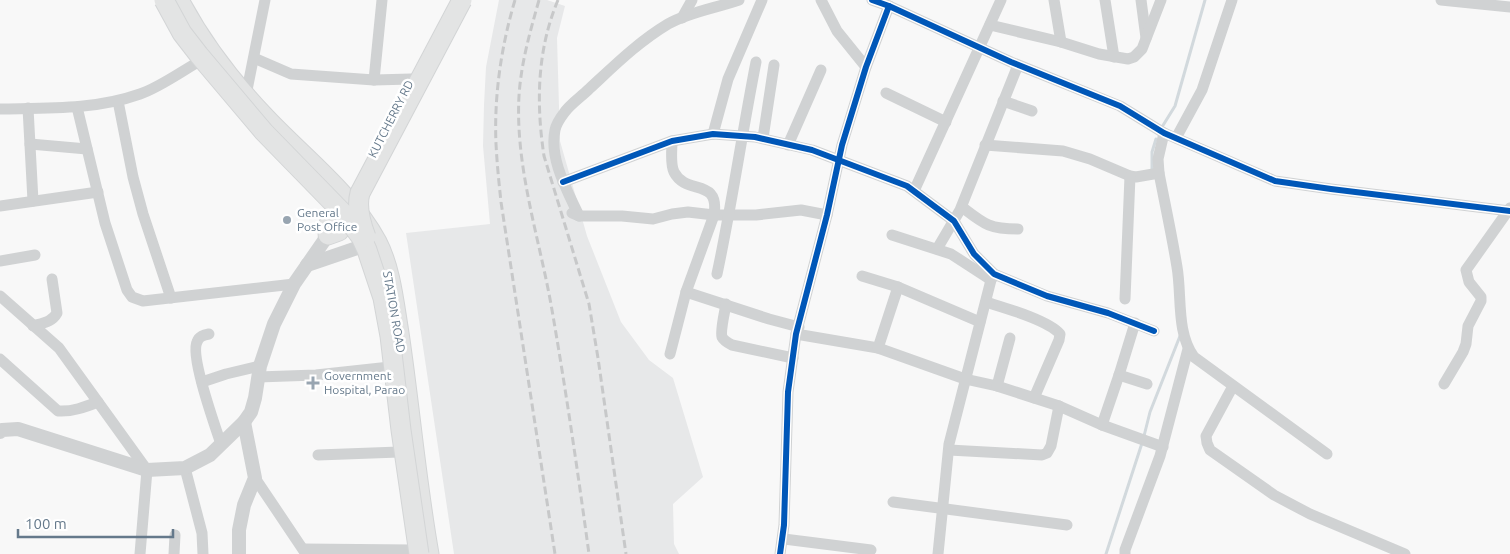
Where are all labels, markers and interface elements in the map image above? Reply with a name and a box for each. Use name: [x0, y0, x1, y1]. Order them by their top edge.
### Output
street label: KUTCHERRY RD: [365, 78, 416, 160]
place label: General Post Office: [297, 206, 357, 233]
marker: General Post Office: [281, 214, 293, 226]
street label: STATION ROAD: [381, 270, 408, 354]
place label: Government Hospital, Parao: [324, 369, 405, 396]
marker: Government Hospital, Parao: [306, 376, 320, 390]
scale bar: [18, 506, 172, 538]
text: 100 m: [25, 515, 67, 532]

